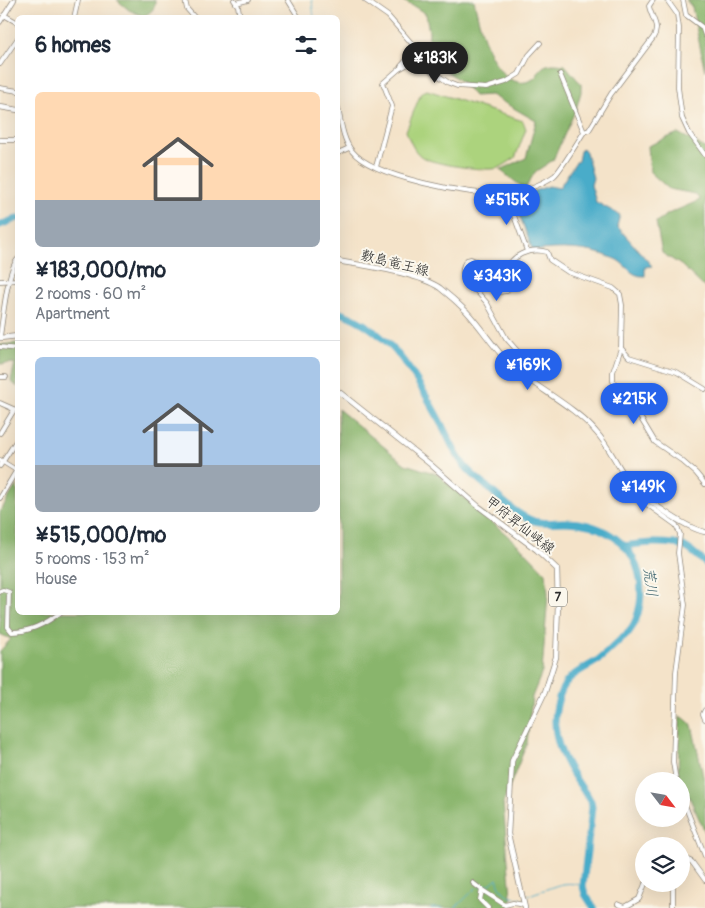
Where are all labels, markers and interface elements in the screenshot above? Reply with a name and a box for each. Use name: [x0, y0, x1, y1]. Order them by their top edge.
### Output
icon: filters: [292, 31, 320, 59]
text: 6 homes: [35, 32, 111, 59]
pin: ¥183K: [400, 42, 470, 84]
text: ¥183K: [413, 48, 457, 68]
icon: home: [133, 124, 223, 214]
pin: ¥515K: [472, 184, 542, 226]
text: ¥515K: [485, 190, 529, 210]
street label: 敷島竜王線: [359, 246, 431, 280]
text: ¥183,000/mo: [35, 257, 166, 284]
pin: ¥343K: [462, 260, 532, 302]
text: ¥343K: [473, 266, 521, 286]
text: 2 rooms · 60 m²: [35, 284, 146, 304]
text: Apartment: [35, 304, 110, 324]
pin: ¥169K: [493, 348, 563, 391]
text: ¥169K: [506, 355, 550, 375]
pin: ¥215K: [599, 382, 669, 425]
text: ¥215K: [612, 389, 656, 409]
icon: home: [133, 390, 223, 480]
pin: ¥149K: [608, 470, 678, 513]
text: ¥149K: [621, 477, 665, 497]
street label: 甲府昇仙峡線: [482, 492, 558, 558]
text: ¥515,000/mo: [35, 522, 166, 549]
text: 5 rooms · 153 m²: [35, 549, 150, 569]
water label: 荒川: [639, 566, 661, 598]
text: House: [35, 569, 77, 589]
road number: 7: [549, 588, 567, 606]
north arrow: [635, 772, 690, 828]
map controls: [635, 772, 690, 892]
button: layers: [635, 837, 690, 892]

